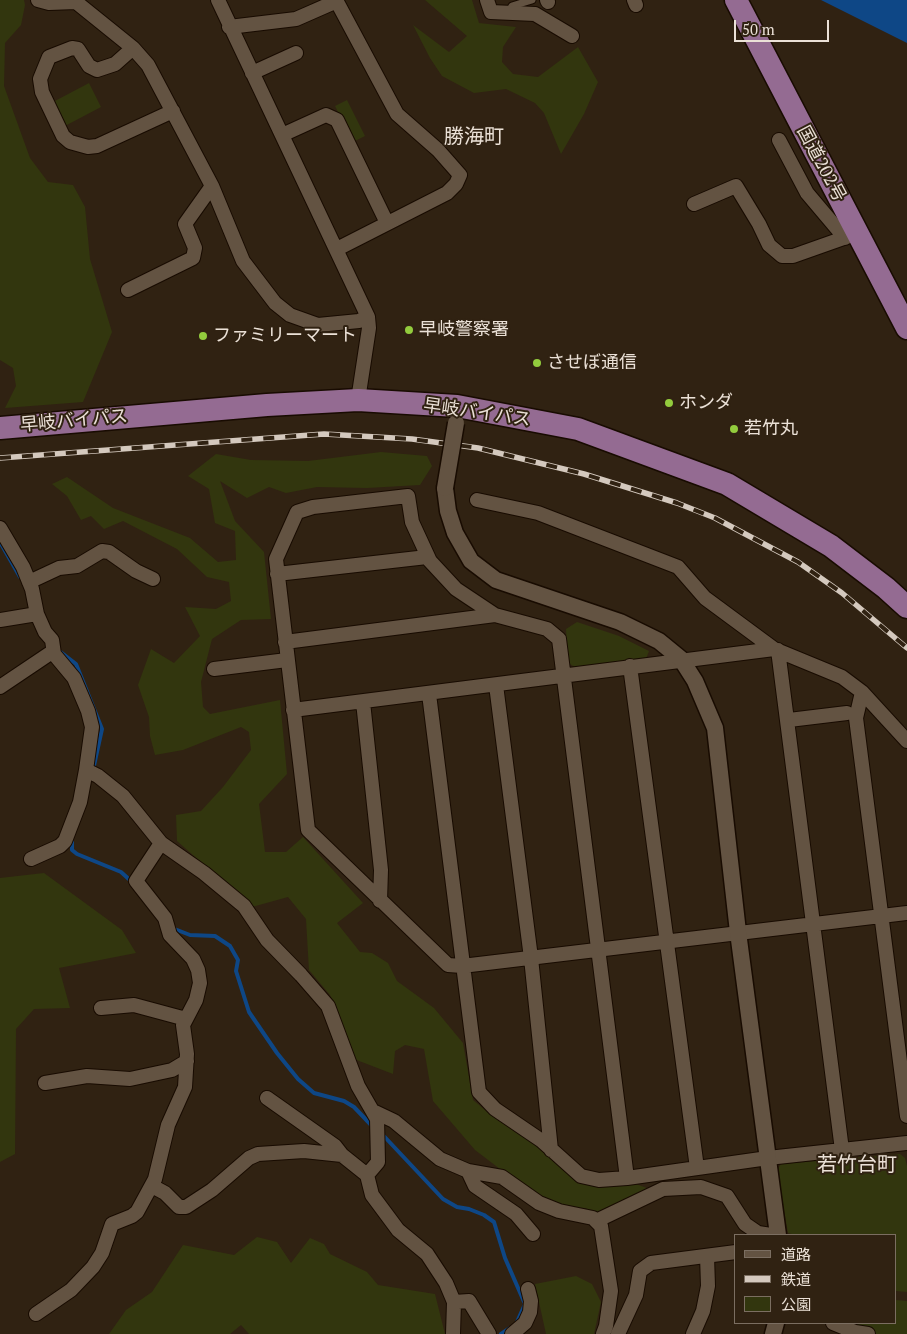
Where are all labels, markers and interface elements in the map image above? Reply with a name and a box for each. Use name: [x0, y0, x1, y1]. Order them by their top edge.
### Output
scale bar: [737, 10, 832, 42]
text: 50 m: [742, 19, 775, 39]
street label: 国道202号: [792, 122, 850, 206]
district label: 勝海町: [444, 125, 504, 149]
place label: 早岐警察署: [419, 319, 509, 341]
marker: 早岐警察署: [403, 324, 415, 336]
place label: ファミリーマート: [213, 325, 357, 347]
marker: ファミリーマート: [197, 330, 209, 342]
place label: させぼ通信: [547, 352, 637, 374]
marker: させぼ通信: [531, 357, 543, 369]
place label: ホンダ: [679, 392, 733, 414]
street label: 早岐バイパス: [422, 395, 532, 431]
marker: ホンダ: [663, 397, 675, 409]
street label: 早岐バイパス: [19, 406, 129, 436]
place label: 若竹丸: [744, 418, 798, 440]
marker: 若竹丸: [728, 423, 740, 435]
district label: 若竹台町: [817, 1153, 897, 1177]
legend: [734, 1234, 897, 1324]
text: 道路: [781, 1244, 811, 1264]
text: 鉄道: [781, 1269, 811, 1289]
text: 公園: [781, 1294, 811, 1314]

